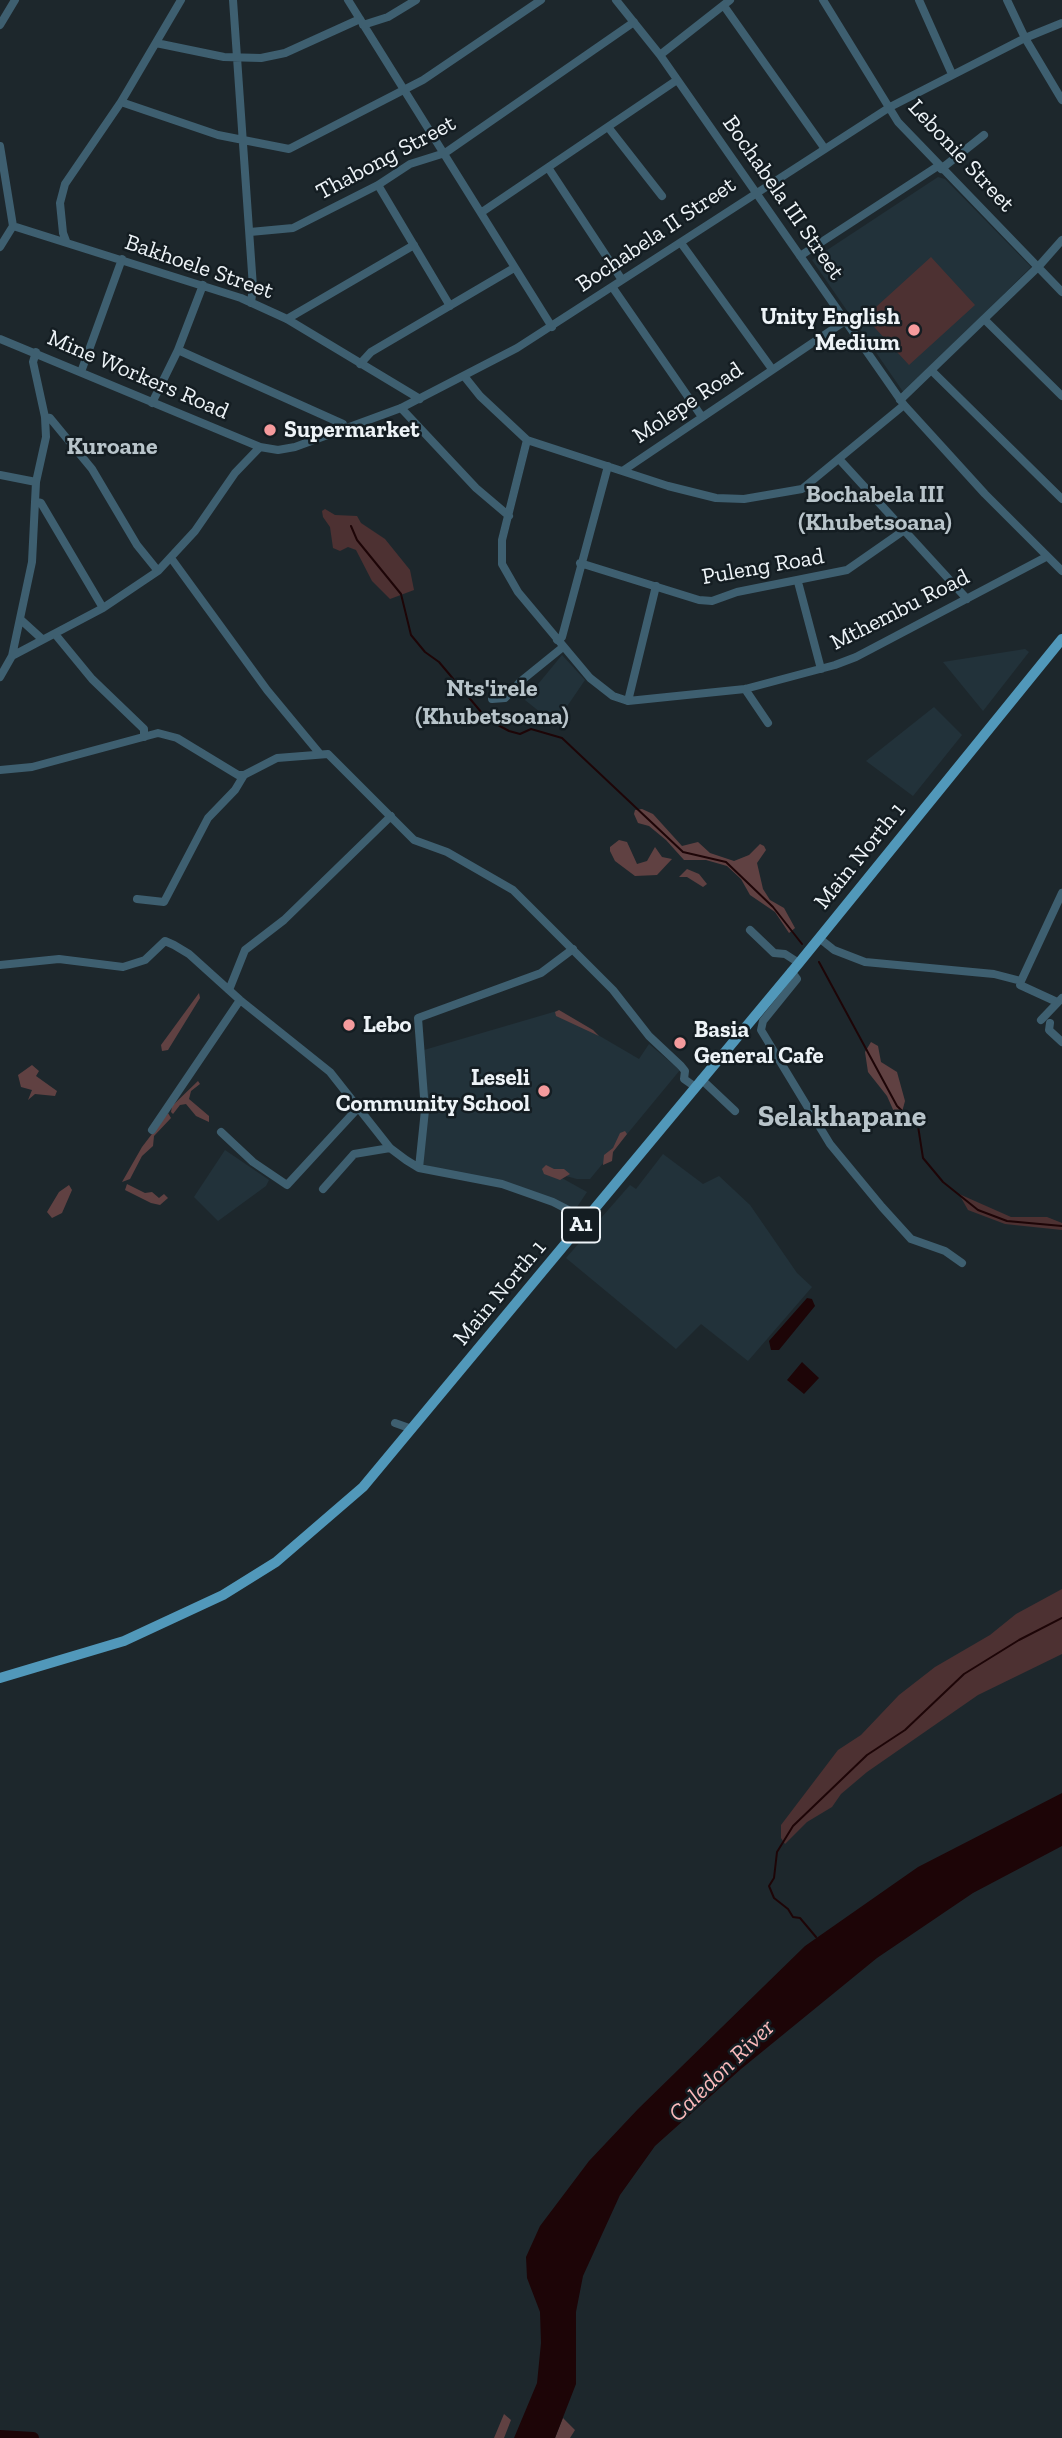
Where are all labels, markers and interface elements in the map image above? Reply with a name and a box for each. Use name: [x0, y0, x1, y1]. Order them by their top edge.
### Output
street label: Lebonie Street: [902, 94, 1020, 218]
street label: Thabong Street: [312, 110, 460, 206]
street label: Bochabela III Street: [716, 111, 850, 285]
street label: Bochabela II Street: [571, 171, 741, 299]
street label: Bakhoele Street: [121, 229, 277, 305]
place label: Unity English Medium: [760, 303, 900, 357]
marker: Unity English Medium: [906, 322, 922, 338]
street label: Mine Workers Road: [43, 324, 233, 426]
street label: Molepe Road: [628, 356, 748, 450]
place label: Supermarket: [284, 416, 419, 444]
marker: Supermarket: [262, 422, 278, 438]
district label: Kuroane: [67, 433, 157, 461]
district label: Bochabela III (Khubetsoana): [798, 481, 952, 537]
street label: Puleng Road: [700, 543, 826, 591]
street label: Mthembu Road: [826, 563, 974, 657]
district label: Nts'irele (Khubetsoana): [415, 675, 569, 731]
street label: Main North 1: [809, 797, 911, 915]
place label: Lebo: [363, 1011, 412, 1039]
place label: Basia General Cafe: [694, 1016, 823, 1070]
marker: Lebo: [341, 1017, 357, 1033]
marker: Basia General Cafe: [672, 1035, 688, 1051]
place label: Leseli Community School: [336, 1064, 530, 1118]
marker: Leseli Community School: [536, 1083, 552, 1099]
district label: Selakhapane: [758, 1099, 926, 1135]
road number: A1: [562, 1208, 600, 1242]
street label: Main North 1: [448, 1235, 552, 1351]
water label: Caledon River: [663, 2014, 781, 2128]

